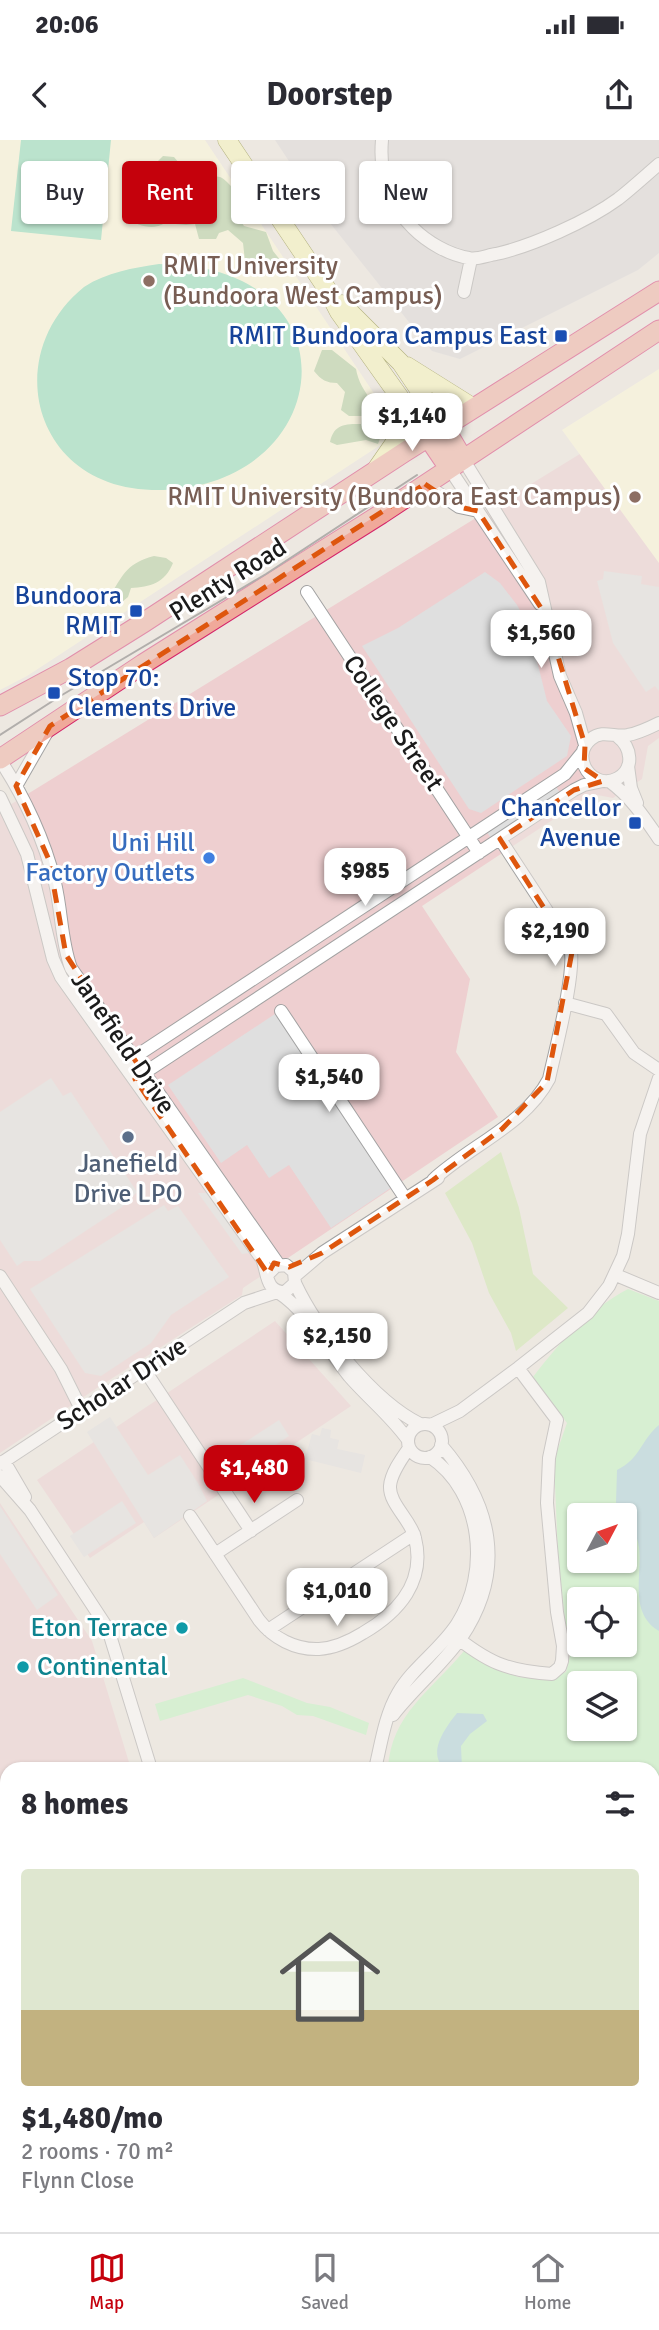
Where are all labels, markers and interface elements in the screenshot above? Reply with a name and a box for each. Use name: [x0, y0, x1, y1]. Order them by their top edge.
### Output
text: 20:06: [35, 9, 99, 41]
text: Doorstep: [266, 75, 393, 114]
icon: back: [21, 76, 59, 114]
icon: share: [600, 76, 638, 114]
chip: Buy: [21, 161, 108, 224]
chip: Rent: [122, 161, 217, 224]
chip: Filters: [231, 161, 345, 224]
chip: New: [359, 161, 452, 224]
place label: RMIT University (Bundoora West Campus): [163, 250, 443, 312]
marker: RMIT University (Bundoora West Campus): [141, 273, 157, 289]
place label: RMIT Bundoora Campus East: [228, 320, 547, 352]
marker: RMIT Bundoora Campus East: [553, 328, 569, 344]
pin: $1,140: [355, 394, 469, 453]
text: $1,140: [378, 401, 446, 430]
place label: RMIT University (Bundoora East Campus): [167, 481, 621, 513]
marker: RMIT University (Bundoora East Campus): [627, 489, 643, 505]
street label: Plenty Road: [164, 531, 292, 629]
place label: Bundoora RMIT: [14, 580, 122, 642]
marker: Bundoora RMIT: [128, 603, 144, 619]
pin: $1,560: [484, 610, 598, 670]
text: $1,560: [507, 618, 575, 647]
street label: College Street: [336, 649, 450, 797]
place label: Stop 70: Clements Drive: [68, 662, 236, 724]
marker: Stop 70: Clements Drive: [46, 685, 62, 701]
place label: Chancellor Avenue: [501, 792, 621, 854]
marker: Chancellor Avenue: [627, 815, 643, 831]
place label: Uni Hill Factory Outlets: [25, 827, 195, 889]
pin: $985: [324, 848, 406, 908]
marker: Uni Hill Factory Outlets: [201, 850, 217, 866]
text: $985: [340, 856, 390, 885]
pin: $2,190: [498, 908, 612, 968]
text: $2,190: [521, 916, 589, 945]
street label: Janefield Drive: [64, 966, 182, 1120]
pin: $1,540: [272, 1054, 386, 1114]
text: $1,540: [295, 1062, 363, 1091]
marker: Janefield Drive LPO: [120, 1129, 136, 1145]
place label: Janefield Drive LPO: [73, 1148, 183, 1210]
pin: $2,150: [280, 1314, 394, 1373]
text: $2,150: [303, 1321, 371, 1350]
street label: Scholar Drive: [51, 1330, 193, 1438]
pin: $1,480: [197, 1446, 311, 1505]
text: $1,480: [220, 1453, 288, 1482]
north arrow: [567, 1503, 637, 1573]
map controls: [567, 1503, 637, 1741]
pin: $1,010: [280, 1568, 394, 1628]
text: $1,010: [303, 1576, 371, 1605]
button: locate: [567, 1587, 637, 1657]
place label: Eton Terrace: [30, 1612, 168, 1644]
marker: Eton Terrace: [174, 1620, 190, 1636]
place label: Continental: [37, 1651, 168, 1683]
marker: Continental: [15, 1659, 31, 1675]
button: layers: [567, 1671, 637, 1741]
icon: filters: [601, 1785, 639, 1823]
text: 8 homes: [21, 1786, 128, 1823]
icon: home: [267, 1914, 393, 2040]
text: $1,480/mo: [21, 2100, 163, 2137]
text: 2 rooms · 70 m²: [21, 2137, 174, 2166]
text: Flynn Close: [21, 2166, 134, 2195]
tab: Map: [88, 2249, 126, 2315]
tab: Saved: [301, 2249, 349, 2315]
tab: Home: [524, 2249, 571, 2315]

